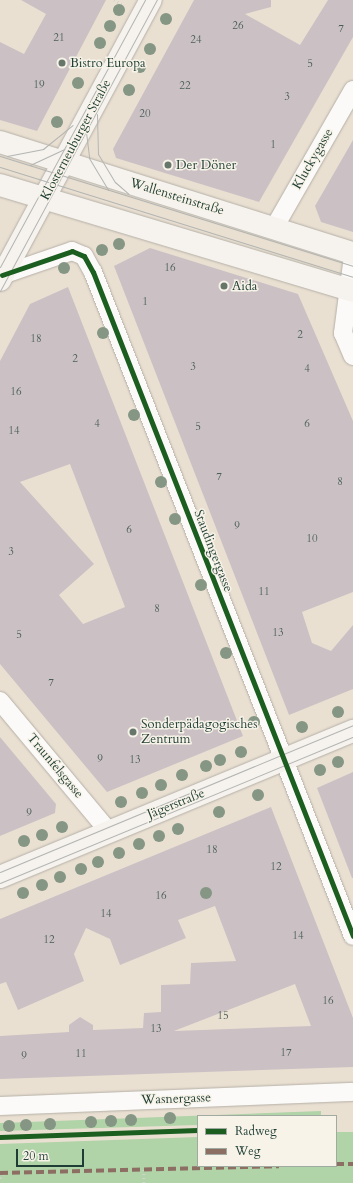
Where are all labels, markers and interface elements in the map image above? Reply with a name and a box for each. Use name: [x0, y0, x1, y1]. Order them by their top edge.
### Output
house number: 26: [232, 19, 244, 33]
house number: 7: [338, 22, 344, 36]
house number: 21: [53, 31, 65, 45]
house number: 24: [190, 33, 202, 47]
place label: Bistro Europa: [70, 55, 146, 71]
house number: 5: [307, 57, 313, 71]
marker: Bistro Europa: [57, 58, 67, 68]
street label: Klosterneuburger Straße: [38, 77, 114, 203]
house number: 19: [33, 78, 45, 92]
house number: 22: [179, 79, 191, 93]
house number: 3: [284, 90, 290, 104]
house number: 20: [139, 107, 151, 121]
street label: Kluckygasse: [289, 126, 337, 192]
house number: 1: [270, 138, 276, 152]
place label: Der Döner: [176, 157, 236, 173]
marker: Der Döner: [163, 160, 173, 170]
street label: Wallensteinstraße: [128, 175, 226, 219]
house number: 16: [164, 261, 176, 275]
place label: Aida: [232, 278, 257, 294]
marker: Aida: [219, 281, 229, 291]
house number: 1: [142, 295, 148, 309]
house number: 2: [297, 328, 303, 342]
house number: 18: [30, 332, 42, 346]
house number: 2: [72, 352, 78, 366]
house number: 3: [190, 360, 196, 374]
house number: 4: [304, 362, 310, 376]
house number: 16: [10, 385, 22, 399]
house number: 4: [94, 417, 100, 431]
house number: 6: [304, 417, 310, 431]
house number: 5: [195, 420, 201, 434]
house number: 14: [8, 424, 20, 438]
house number: 7: [216, 470, 222, 484]
house number: 8: [337, 475, 343, 489]
street label: Staudingergasse: [190, 508, 236, 594]
house number: 9: [234, 519, 240, 533]
house number: 6: [126, 523, 132, 537]
house number: 10: [306, 532, 318, 546]
house number: 3: [8, 545, 14, 559]
house number: 11: [258, 585, 270, 599]
house number: 8: [154, 602, 160, 616]
house number: 13: [272, 626, 284, 640]
house number: 5: [16, 628, 22, 642]
house number: 7: [48, 676, 54, 690]
place label: Sonderpädagogisches Zentrum: [141, 717, 258, 748]
marker: Sonderpädagogisches Zentrum: [128, 727, 138, 737]
street label: Traunfelsgasse: [23, 731, 87, 801]
house number: 9: [97, 752, 103, 766]
house number: 13: [129, 753, 141, 767]
street label: Jägerstraße: [145, 785, 207, 823]
house number: 9: [26, 806, 32, 820]
house number: 18: [206, 843, 218, 857]
house number: 12: [270, 860, 282, 874]
house number: 16: [155, 889, 167, 903]
house number: 14: [100, 907, 112, 921]
house number: 14: [292, 929, 304, 943]
house number: 12: [43, 933, 55, 947]
house number: 16: [322, 994, 334, 1008]
house number: 15: [217, 1009, 229, 1023]
house number: 13: [150, 1022, 162, 1036]
house number: 17: [280, 1046, 292, 1060]
house number: 11: [75, 1047, 87, 1061]
house number: 9: [21, 1049, 27, 1063]
street label: Wasnergasse: [141, 1090, 211, 1108]
legend: [197, 1115, 337, 1167]
text: Radweg: [235, 1123, 277, 1139]
scale bar: [18, 1141, 86, 1167]
text: Weg: [235, 1143, 260, 1159]
text: 20 m: [23, 1148, 49, 1164]

